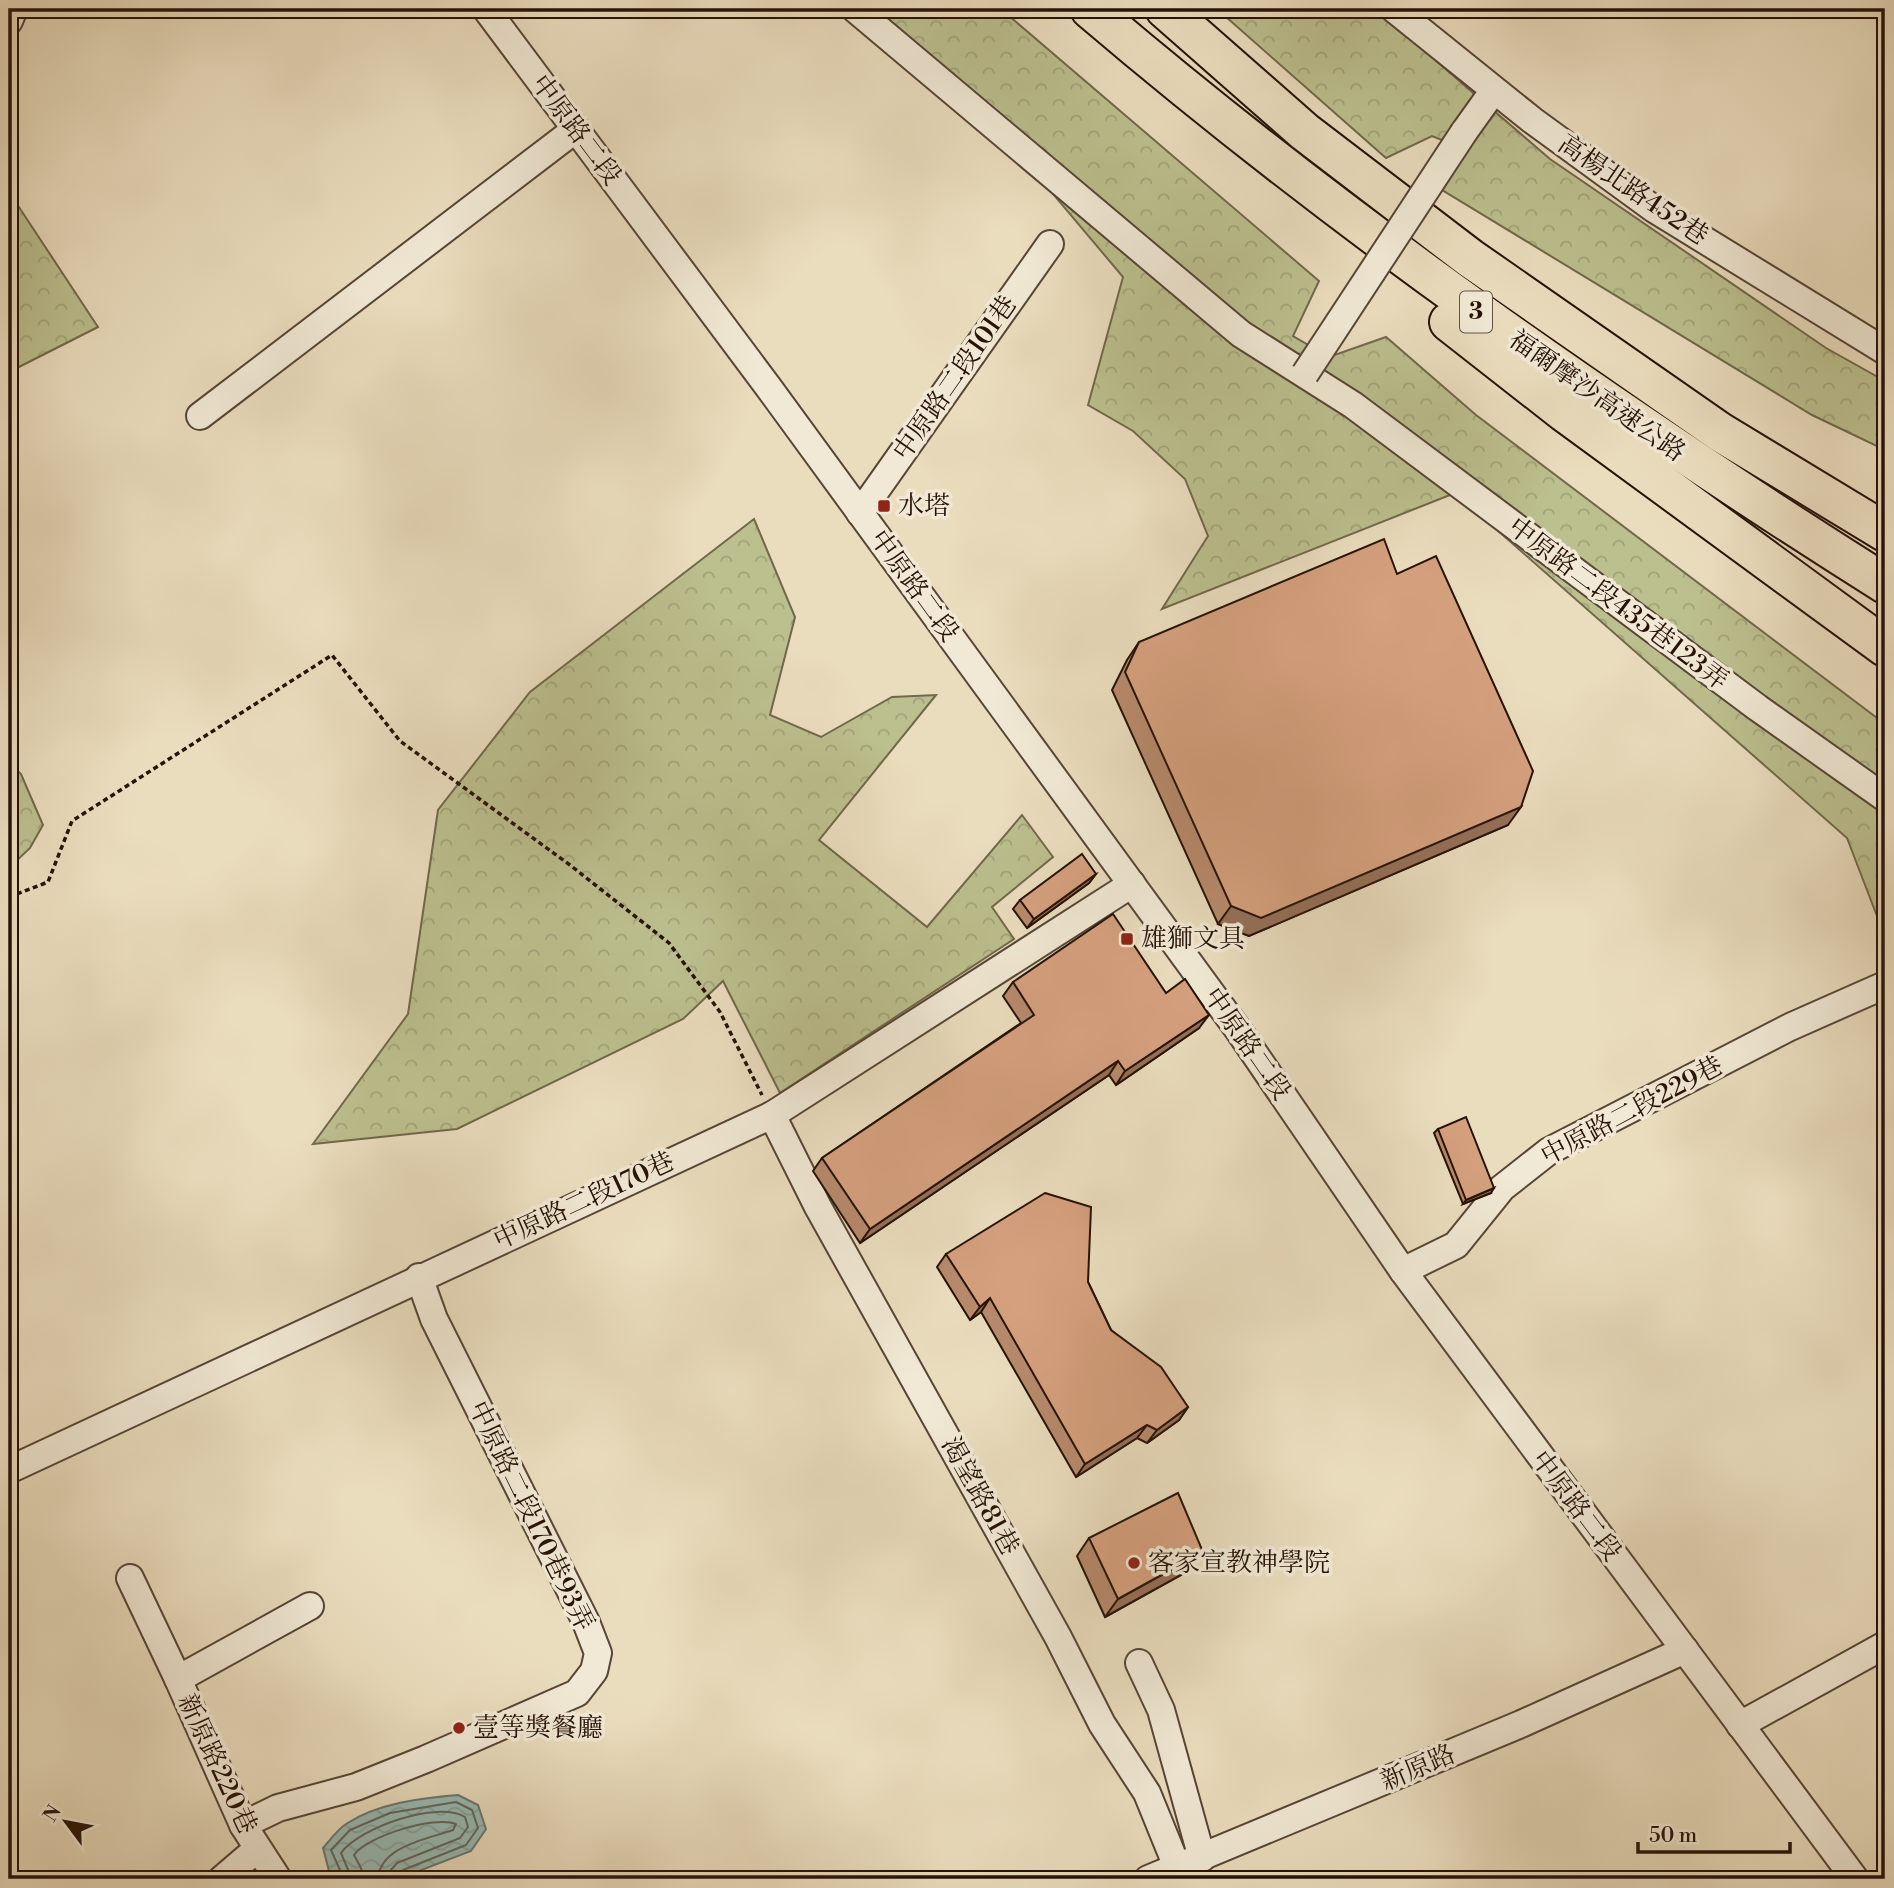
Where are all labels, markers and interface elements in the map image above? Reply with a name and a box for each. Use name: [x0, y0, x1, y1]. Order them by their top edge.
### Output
street label: 中原路二段: [524, 68, 628, 192]
street label: 高楊北路452巷: [1552, 128, 1714, 252]
street label: 中原路二段101巷: [886, 289, 1024, 467]
road number: 3: [1460, 292, 1492, 332]
street label: 福爾摩沙高速公路: [1503, 323, 1691, 469]
place label: 水塔: [898, 490, 950, 522]
marker: 水塔: [876, 498, 892, 514]
street label: 中原路二段435巷123弄: [1502, 511, 1734, 697]
street label: 中原路二段: [863, 524, 965, 648]
place label: 雄獅文具: [1141, 923, 1245, 955]
marker: 雄獅文具: [1119, 931, 1135, 947]
street label: 中原路二段: [1197, 982, 1297, 1106]
street label: 中原路二段229巷: [1536, 1050, 1728, 1172]
street label: 中原路二段170巷: [489, 1145, 679, 1257]
street label: 中原路二段170巷93弄: [461, 1396, 601, 1636]
street label: 渴望路81巷: [934, 1431, 1026, 1561]
street label: 中原路二段: [1524, 1444, 1628, 1568]
place label: 客家宣教神學院: [1148, 1547, 1330, 1579]
marker: 客家宣教神學院: [1126, 1555, 1142, 1571]
street label: 新原路220巷: [171, 1689, 263, 1839]
place label: 壹等獎餐廳: [473, 1712, 603, 1744]
marker: 壹等獎餐廳: [451, 1720, 467, 1736]
street label: 新原路: [1376, 1738, 1460, 1798]
north arrow: [32, 1786, 102, 1856]
text: N: [38, 1801, 67, 1826]
scale bar: [1638, 1811, 1791, 1855]
text: 50 m: [1649, 1823, 1697, 1849]

